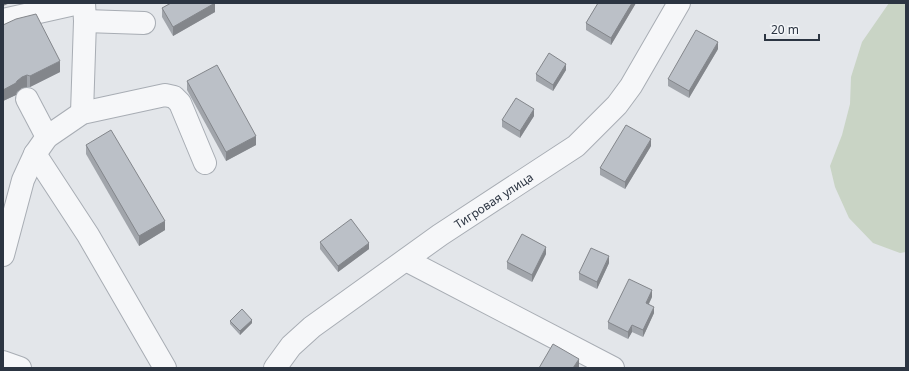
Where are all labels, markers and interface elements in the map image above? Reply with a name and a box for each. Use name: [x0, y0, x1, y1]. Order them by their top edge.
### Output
scale bar: [765, 16, 819, 42]
text: 20 m: [771, 21, 799, 38]
street label: Тигровая улица: [451, 168, 536, 232]

